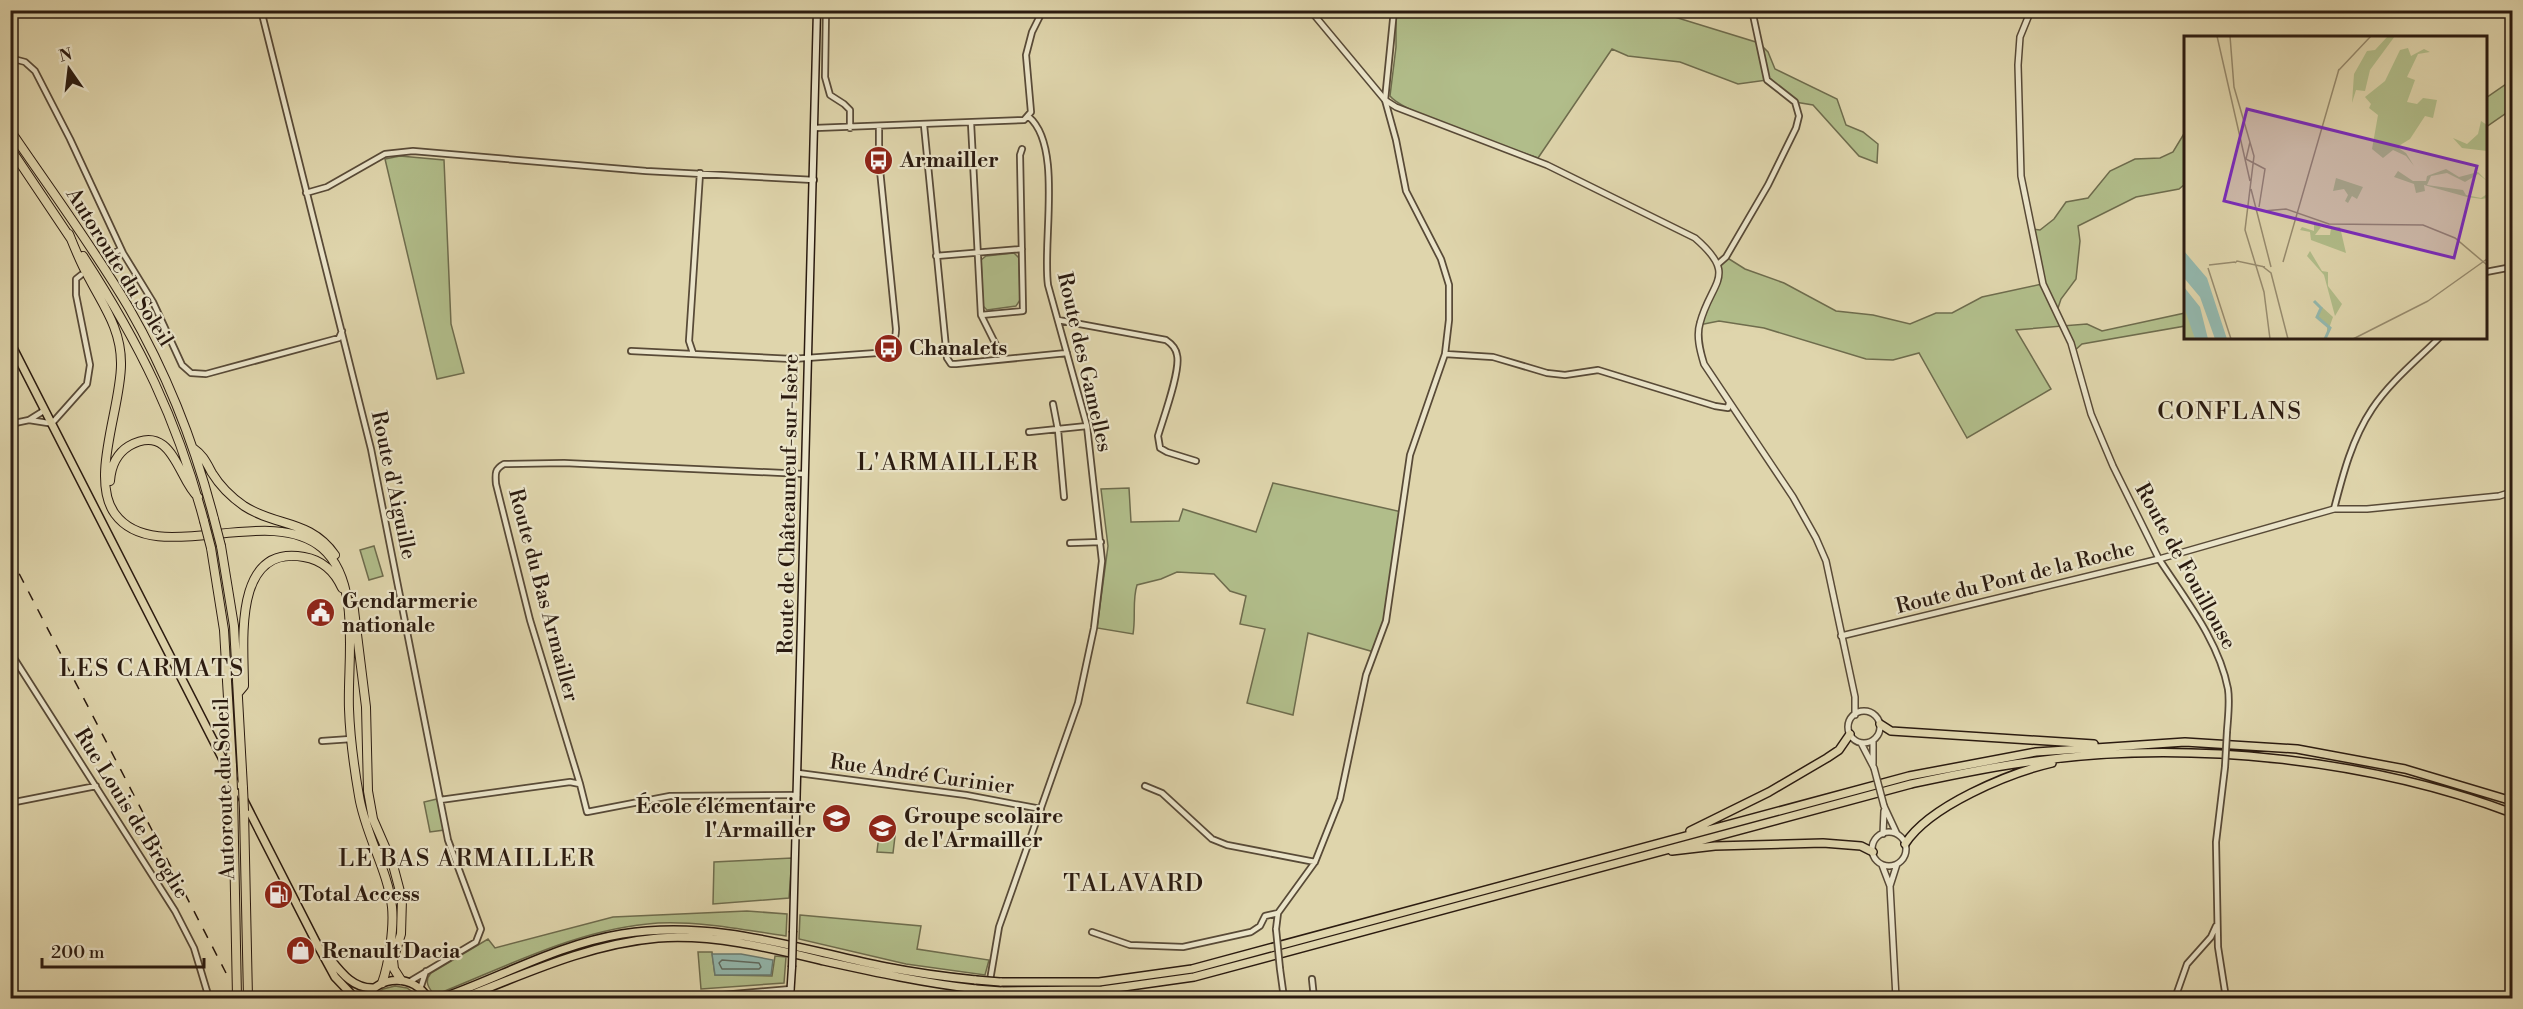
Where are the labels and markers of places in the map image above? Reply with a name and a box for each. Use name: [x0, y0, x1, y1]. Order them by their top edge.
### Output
bus stop icon: Armailler: [863, 144, 895, 176]
place label: Armailler: [899, 148, 999, 174]
bus stop icon: Chanalets: [872, 332, 904, 364]
place label: Chanalets: [909, 336, 1007, 362]
place label: Gendarmerie nationale: [342, 589, 478, 639]
public building icon: Gendarmerie nationale: [305, 597, 337, 629]
place label: École élémentaire l'Armailler: [636, 792, 816, 844]
school or university icon: École élémentaire l'Armailler: [821, 802, 853, 834]
place label: Groupe scolaire de l'Armailler: [904, 804, 1063, 854]
school or university icon: Groupe scolaire de l'Armailler: [867, 812, 899, 844]
fuel station icon: Total Access: [262, 878, 294, 910]
place label: Total Access: [299, 882, 420, 908]
shop icon: Renault Dacia: [285, 935, 317, 967]
place label: Renault Dacia: [322, 939, 461, 965]

